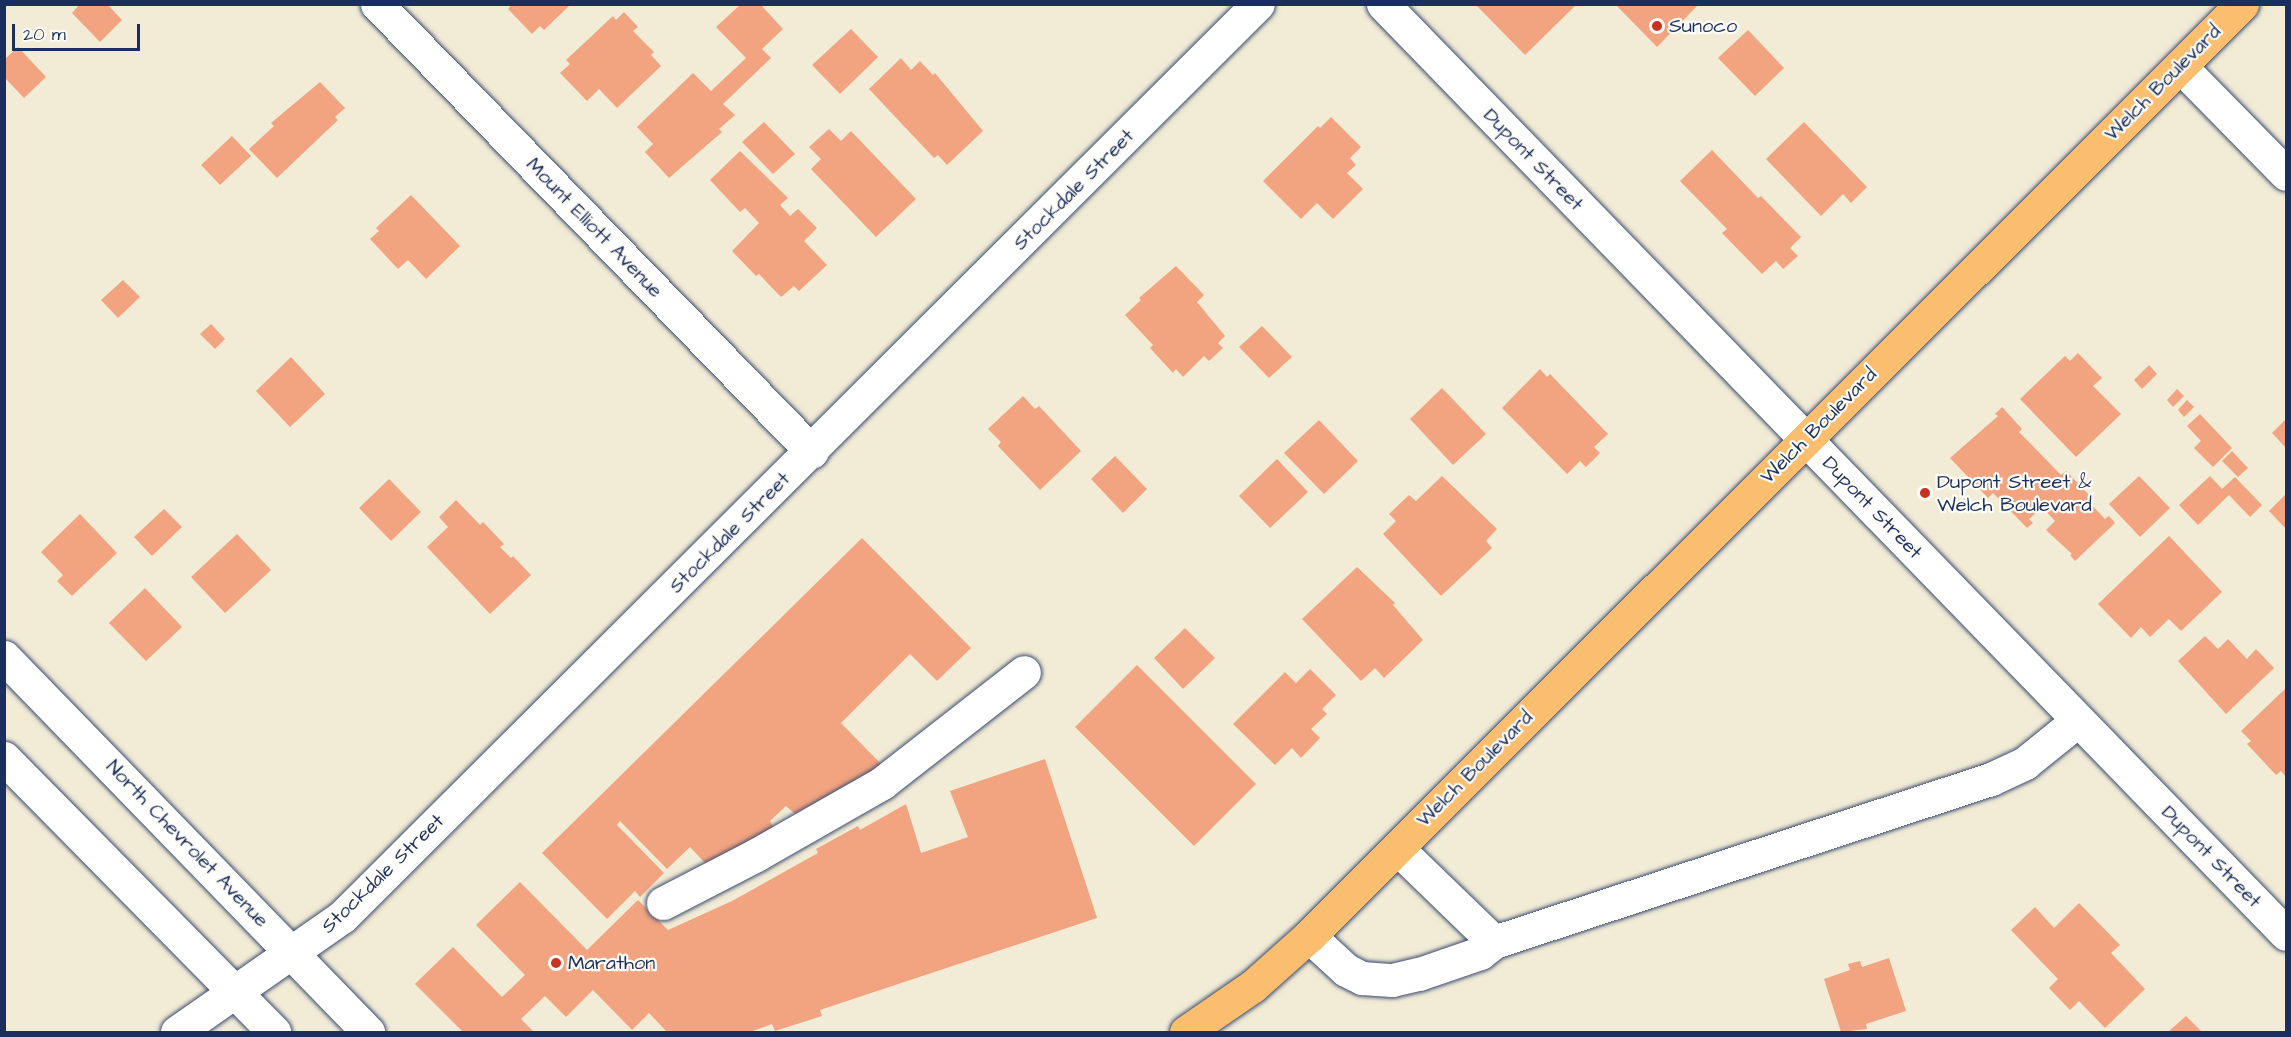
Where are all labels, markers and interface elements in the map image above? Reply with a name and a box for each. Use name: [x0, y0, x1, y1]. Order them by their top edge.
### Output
scale bar: [15, 12, 142, 50]
place label: Sunoco: [1669, 14, 1737, 38]
marker: Sunoco: [1650, 19, 1664, 33]
street label: Welch Boulevard: [2100, 20, 2226, 146]
text: 20 m: [23, 22, 66, 47]
street label: Dupont Street: [1478, 104, 1588, 216]
street label: Stockdale Street: [1009, 125, 1139, 255]
street label: Mount Elliott Avenue: [521, 153, 667, 303]
street label: Welch Boulevard: [1756, 363, 1882, 489]
street label: Dupont Street: [1817, 452, 1927, 564]
street label: Stockdale Street: [665, 468, 795, 598]
place label: Dupont Street & Welch Boulevard: [1937, 470, 2092, 517]
marker: Dupont Street & Welch Boulevard: [1918, 486, 1932, 500]
street label: Welch Boulevard: [1412, 706, 1538, 832]
street label: North Chevrolet Avenue: [101, 755, 273, 933]
street label: Dupont Street: [2156, 801, 2266, 913]
street label: Stockdale Street: [317, 809, 449, 939]
place label: Marathon: [568, 951, 655, 975]
marker: Marathon: [549, 956, 563, 970]

